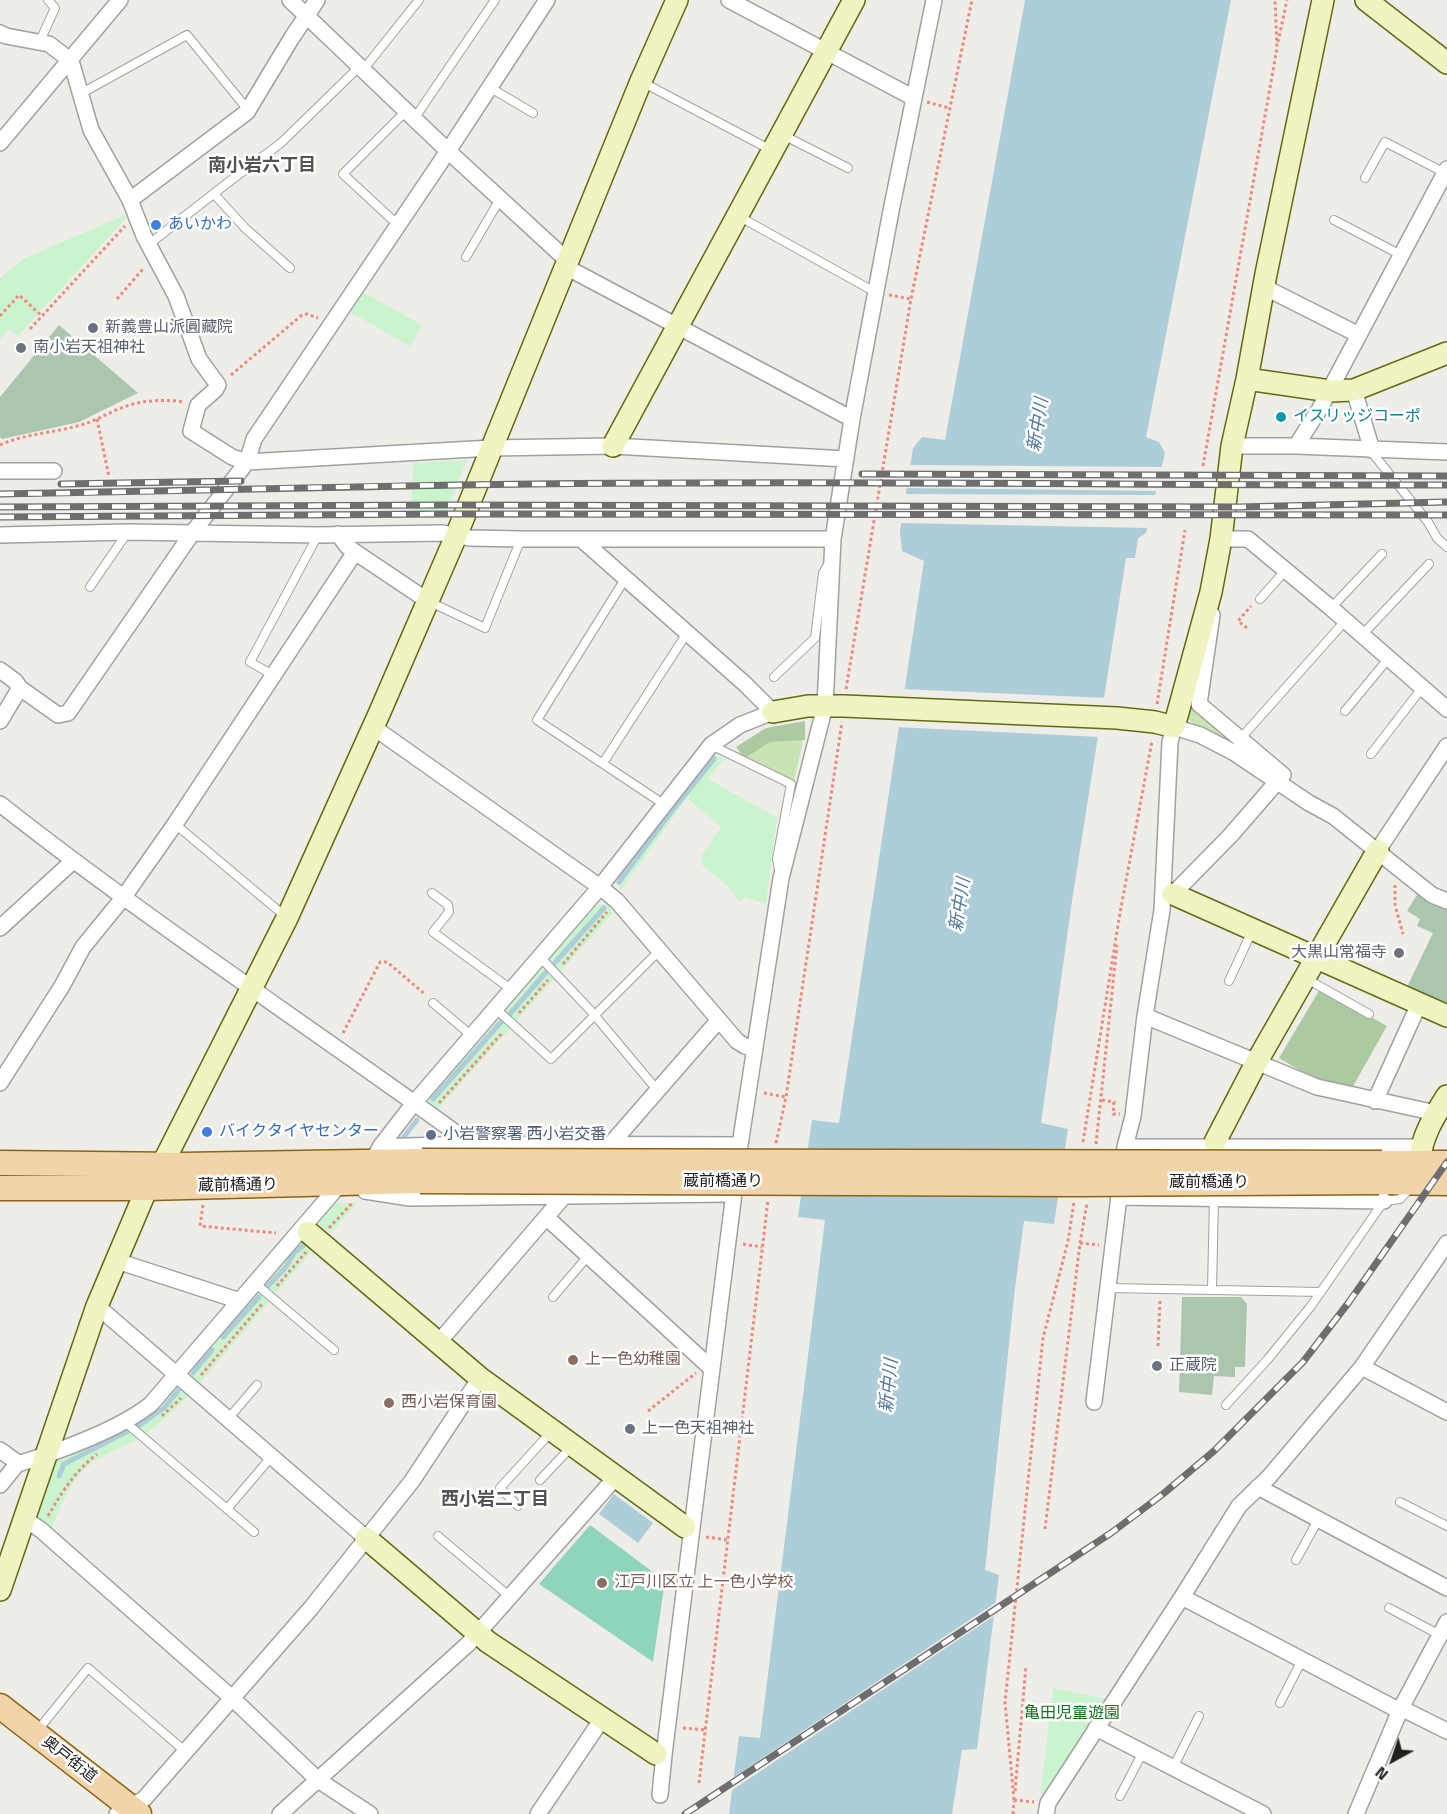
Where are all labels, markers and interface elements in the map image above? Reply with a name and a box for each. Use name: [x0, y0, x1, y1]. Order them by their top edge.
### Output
district label: 南小岩六丁目: [208, 156, 316, 178]
place label: あいかわ: [168, 215, 232, 235]
marker: あいかわ: [149, 218, 163, 232]
place label: 新義豊山派圓藏院: [105, 318, 233, 338]
marker: 新義豊山派圓藏院: [86, 321, 100, 335]
place label: 南小岩天祖神社: [33, 338, 145, 358]
marker: 南小岩天祖神社: [14, 341, 28, 355]
water label: 新中川: [1024, 397, 1054, 453]
place label: イスリッジコーポ: [1293, 407, 1421, 427]
marker: イスリッジコーポ: [1274, 410, 1288, 424]
water label: 新中川: [946, 877, 976, 933]
place label: 大黒山常福寺: [1291, 943, 1387, 963]
marker: 大黒山常福寺: [1392, 946, 1406, 960]
place label: バイクタイヤセンター: [219, 1122, 379, 1142]
marker: バイクタイヤセンター: [200, 1125, 214, 1139]
place label: 小岩警察署 西小岩交番: [443, 1125, 607, 1145]
marker: 小岩警察署 西小岩交番: [424, 1128, 438, 1142]
street label: 蔵前橋通り: [683, 1172, 763, 1192]
street label: 蔵前橋通り: [1169, 1173, 1249, 1193]
street label: 蔵前橋通り: [198, 1176, 278, 1196]
place label: 上一色幼稚園: [585, 1350, 681, 1370]
marker: 上一色幼稚園: [566, 1353, 580, 1367]
place label: 正蔵院: [1169, 1356, 1217, 1376]
water label: 新中川: [876, 1358, 904, 1414]
marker: 正蔵院: [1150, 1359, 1164, 1373]
place label: 西小岩保育園: [401, 1393, 497, 1413]
marker: 西小岩保育園: [382, 1396, 396, 1410]
place label: 上一色天祖神社: [642, 1419, 754, 1439]
marker: 上一色天祖神社: [623, 1422, 637, 1436]
district label: 西小岩二丁目: [441, 1490, 549, 1512]
place label: 江戸川区立 上一色小学校: [614, 1573, 794, 1593]
marker: 江戸川区立 上一色小学校: [595, 1576, 609, 1590]
park label: 亀田児童遊園: [1024, 1704, 1120, 1724]
north arrow: [1363, 1730, 1423, 1790]
street label: 奥戸街道: [38, 1733, 100, 1787]
text: N: [1369, 1761, 1393, 1787]

